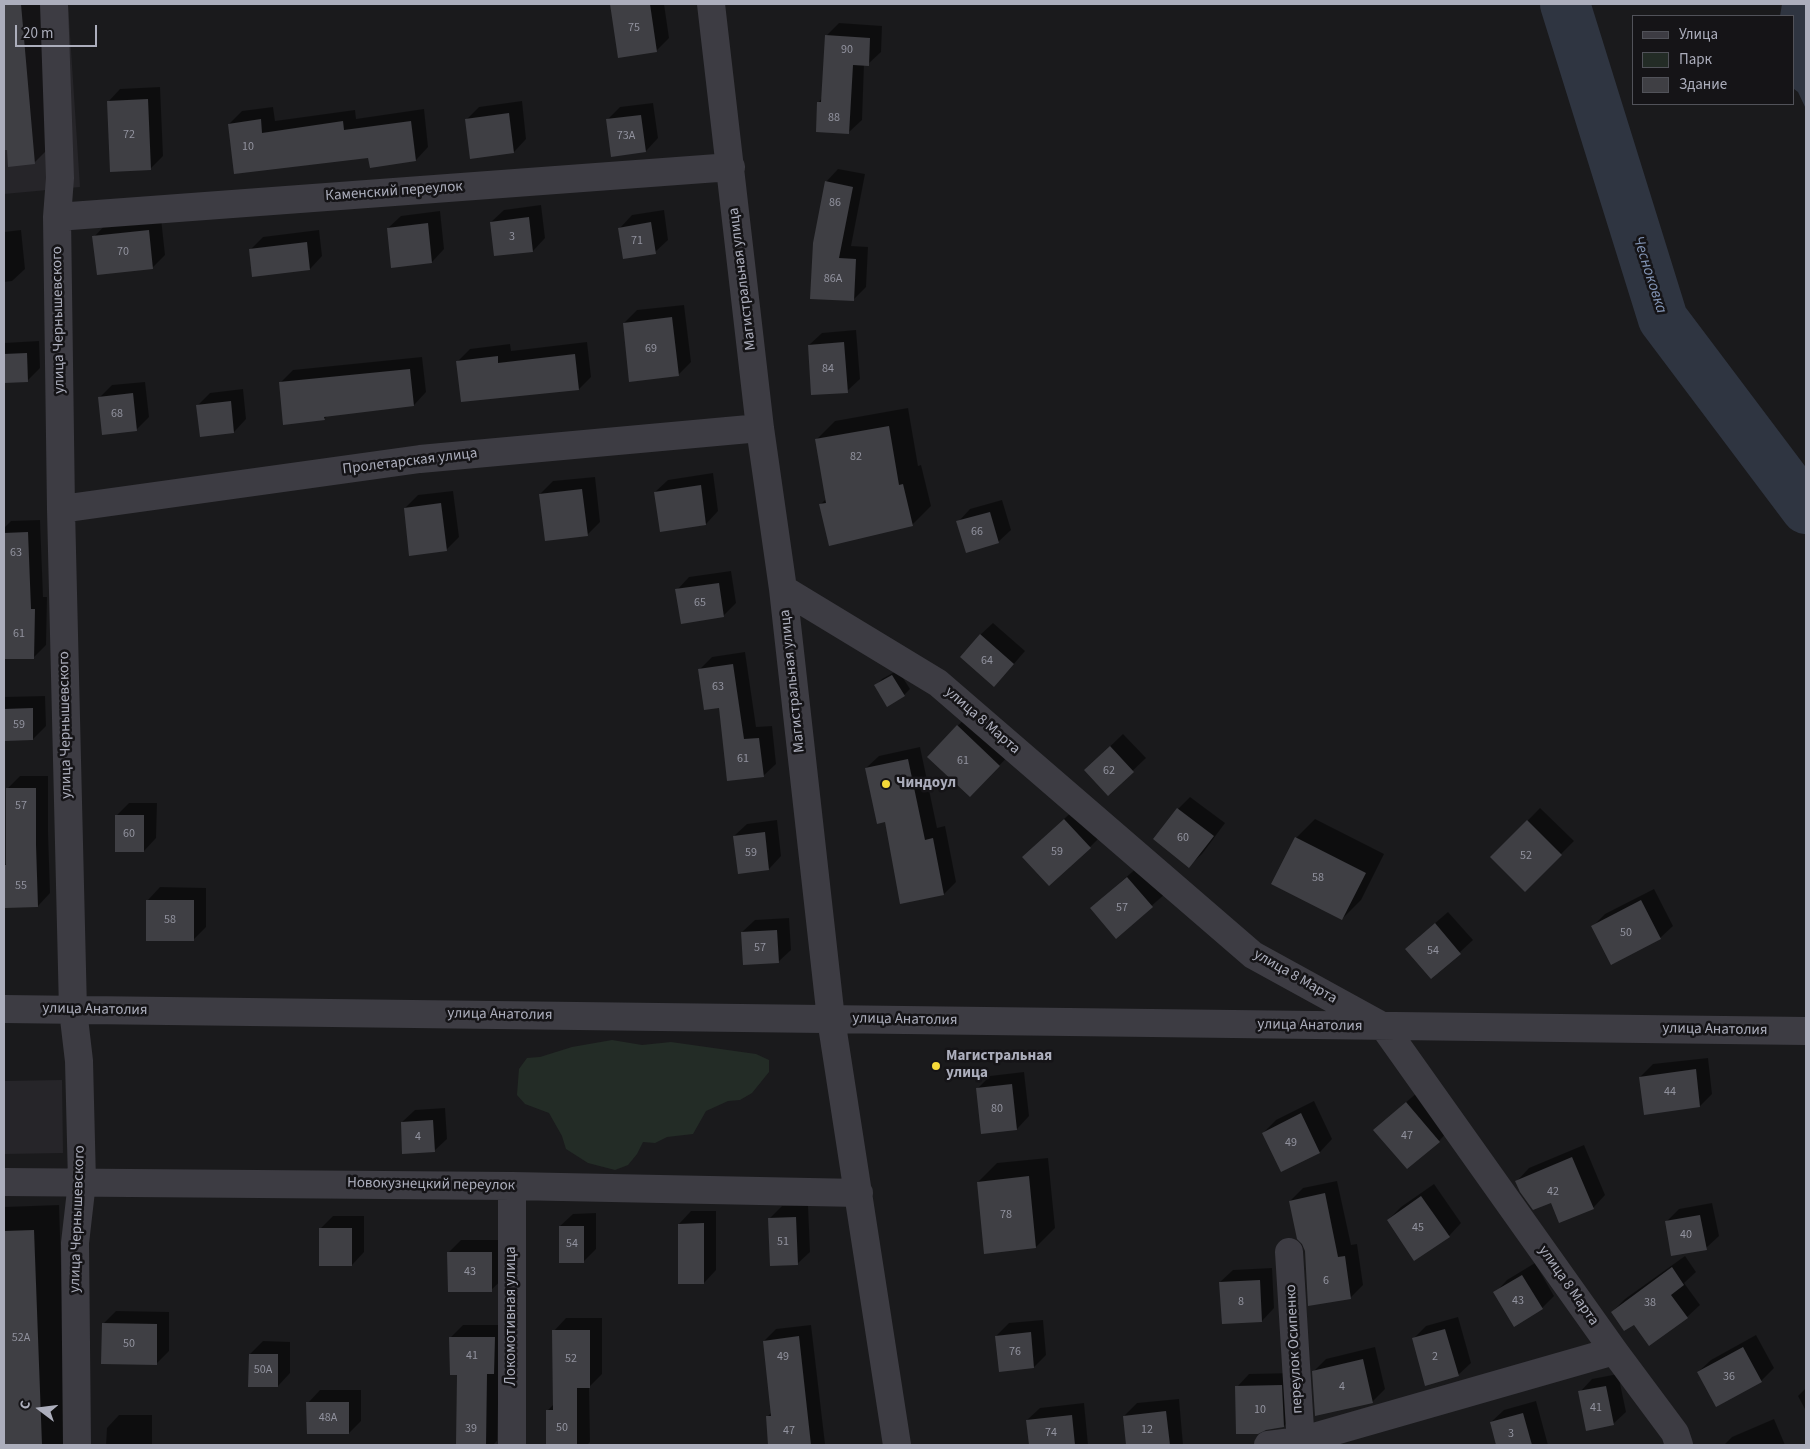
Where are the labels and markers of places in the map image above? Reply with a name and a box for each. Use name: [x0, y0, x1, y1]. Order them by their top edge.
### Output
place label: Чиндоул: [896, 775, 956, 793]
marker: Чиндоул: [880, 778, 892, 790]
place label: Магистральная улица: [946, 1048, 1052, 1083]
marker: Магистральная улица: [930, 1060, 942, 1072]

